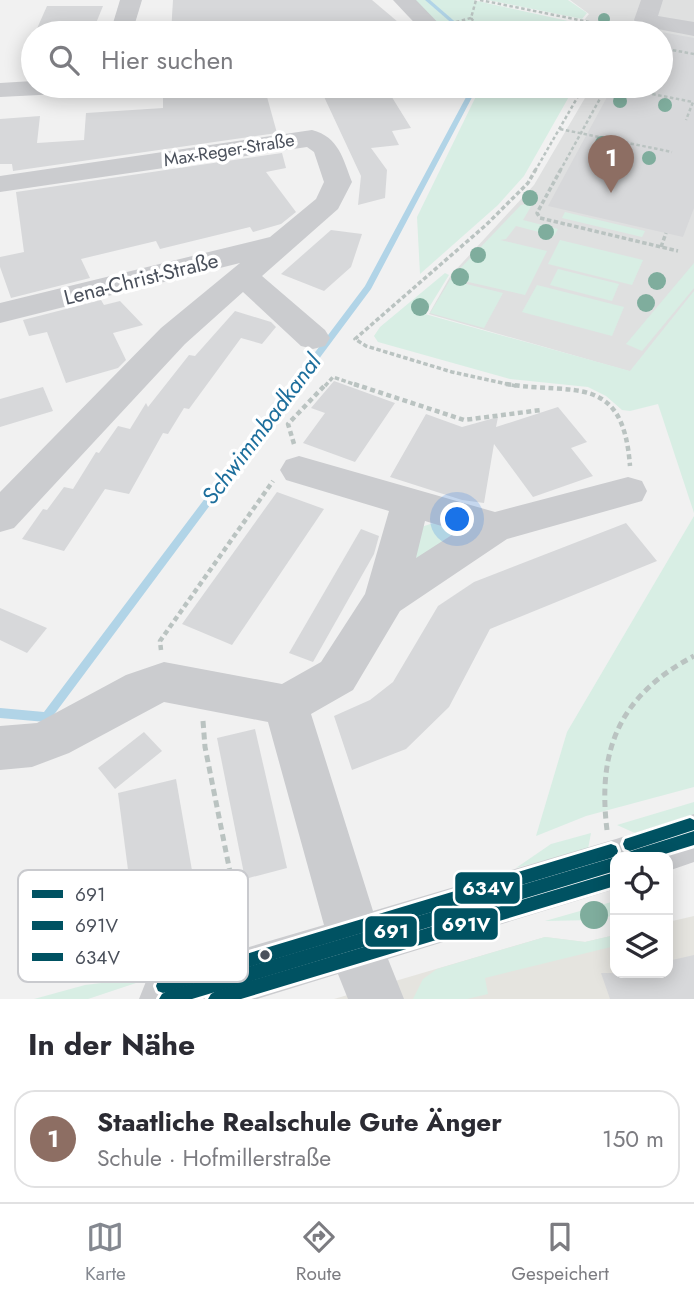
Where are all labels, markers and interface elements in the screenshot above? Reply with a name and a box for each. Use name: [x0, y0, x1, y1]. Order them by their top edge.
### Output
search box: [21, 21, 673, 98]
icon: search: [45, 41, 83, 79]
text: Hier suchen: [101, 41, 234, 79]
street label: Max-Reger-Straße: [162, 127, 296, 173]
pin: 1: [588, 135, 634, 193]
street label: Lena-Christ-Straße: [61, 245, 222, 313]
water label: Schwimmbadkanal: [193, 346, 329, 511]
your location: [440, 502, 474, 536]
map controls: [610, 852, 673, 978]
button: locate: [610, 852, 673, 915]
legend: [18, 870, 248, 982]
line badge: 634V: [454, 871, 521, 905]
text: 634V: [462, 875, 514, 902]
text: 691: [75, 881, 105, 908]
line badge: 691V: [433, 907, 499, 941]
text: 691V: [441, 911, 491, 938]
text: 691V: [75, 912, 118, 939]
line badge: 691: [364, 915, 418, 948]
button: layers: [610, 915, 673, 978]
text: 691: [373, 918, 409, 945]
text: 634V: [75, 944, 120, 971]
unlabelled marker: [258, 948, 272, 962]
text: In der Nähe: [28, 1023, 195, 1066]
text: Staatliche Realschule Gute Änger: [97, 1103, 502, 1141]
text: 1: [47, 1122, 59, 1156]
text: 150 m: [602, 1122, 664, 1156]
text: Schule · Hofmillerstraße: [97, 1141, 331, 1175]
tab: Karte: [85, 1218, 126, 1287]
tab: Route: [296, 1218, 341, 1287]
tab: Gespeichert: [511, 1218, 609, 1287]

